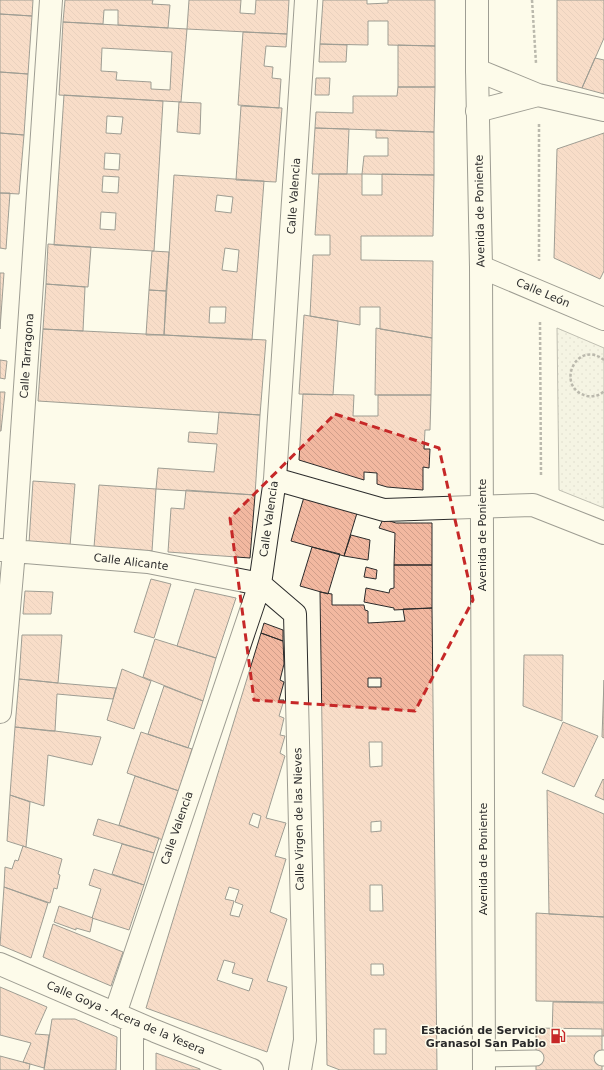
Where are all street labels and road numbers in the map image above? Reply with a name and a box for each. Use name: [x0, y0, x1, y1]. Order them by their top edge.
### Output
street label: Avenida de Poniente: [473, 154, 487, 267]
street label: Calle Valencia: [285, 157, 303, 235]
street label: Calle León: [514, 276, 572, 310]
street label: Calle Tarragona: [18, 313, 36, 399]
street label: Avenida de Poniente: [476, 479, 489, 591]
street label: Calle Valencia: [257, 480, 281, 558]
street label: Calle Alicante: [93, 551, 169, 573]
street label: Calle Virgen de las Nieves: [291, 747, 307, 891]
street label: Calle Valencia: [158, 790, 196, 866]
street label: Avenida de Poniente: [477, 803, 490, 915]
street label: Calle Goya - Acera de la Yesera: [45, 979, 207, 1057]

